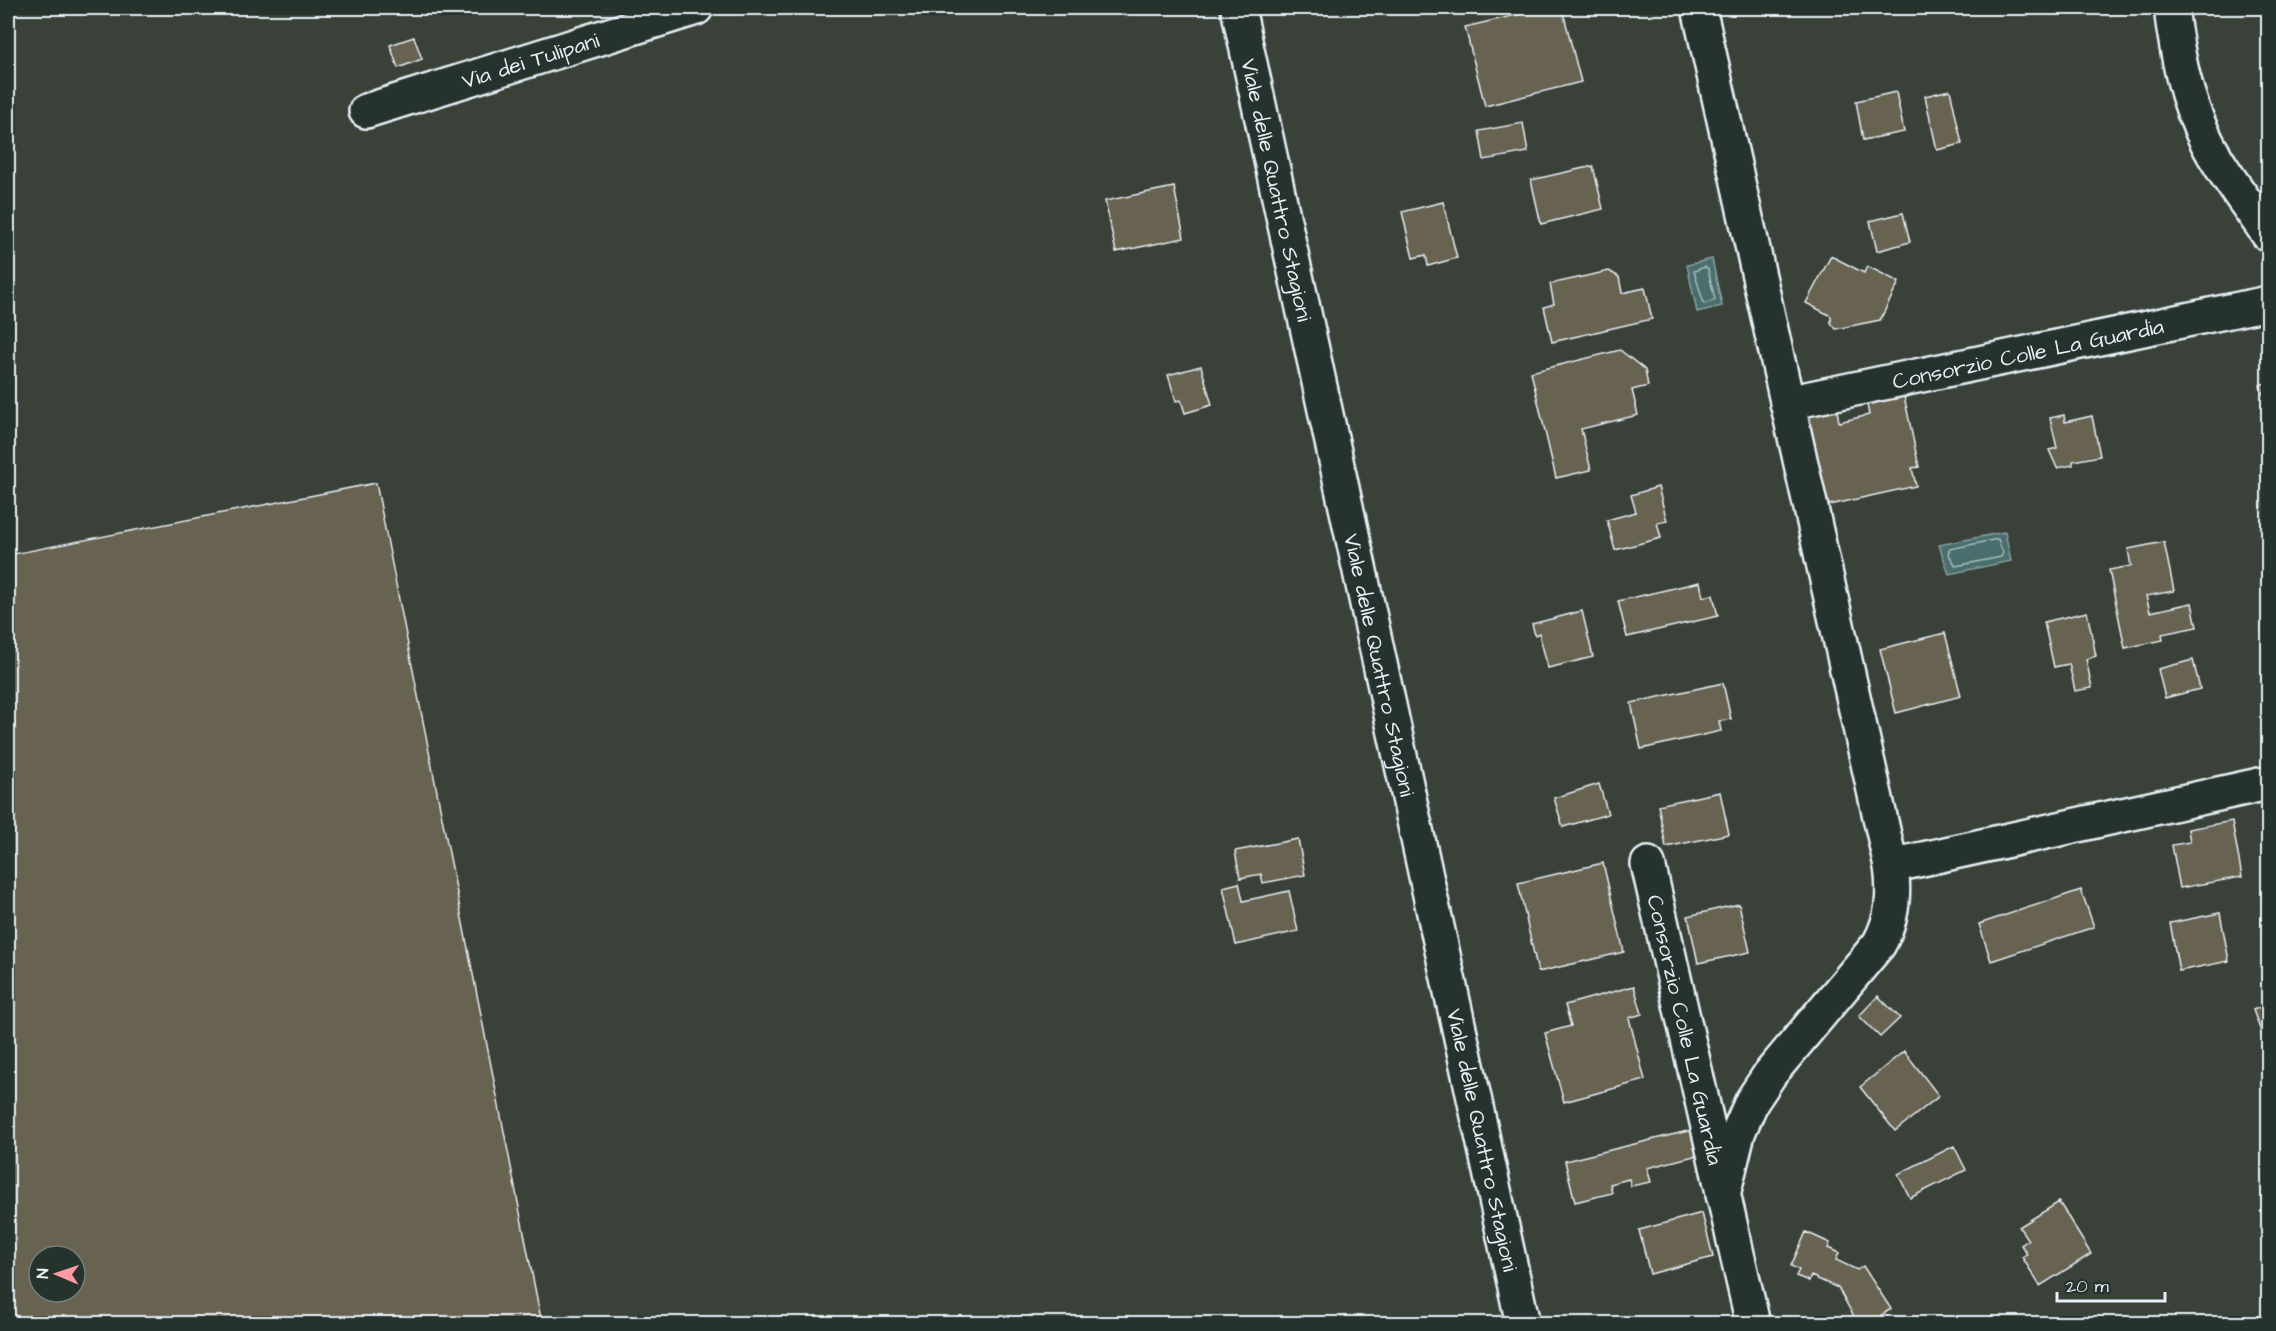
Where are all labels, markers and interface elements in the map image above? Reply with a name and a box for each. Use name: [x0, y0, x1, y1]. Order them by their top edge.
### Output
street label: Via dei Tulipani: [458, 25, 603, 97]
street label: Viale delle Quattro Stagioni: [1232, 56, 1319, 324]
street label: Consorzio Colle La Guardia: [1890, 311, 2167, 398]
street label: Viale delle Quattro Stagioni: [1335, 531, 1422, 799]
street label: Consorzio Colle La Guardia: [1639, 892, 1730, 1168]
street label: Viale delle Quattro Stagioni: [1438, 1006, 1525, 1274]
north arrow: [27, 1244, 87, 1304]
scale bar: [2057, 1265, 2165, 1303]
text: N: [32, 1268, 54, 1279]
text: 20 m: [2066, 1274, 2109, 1299]

